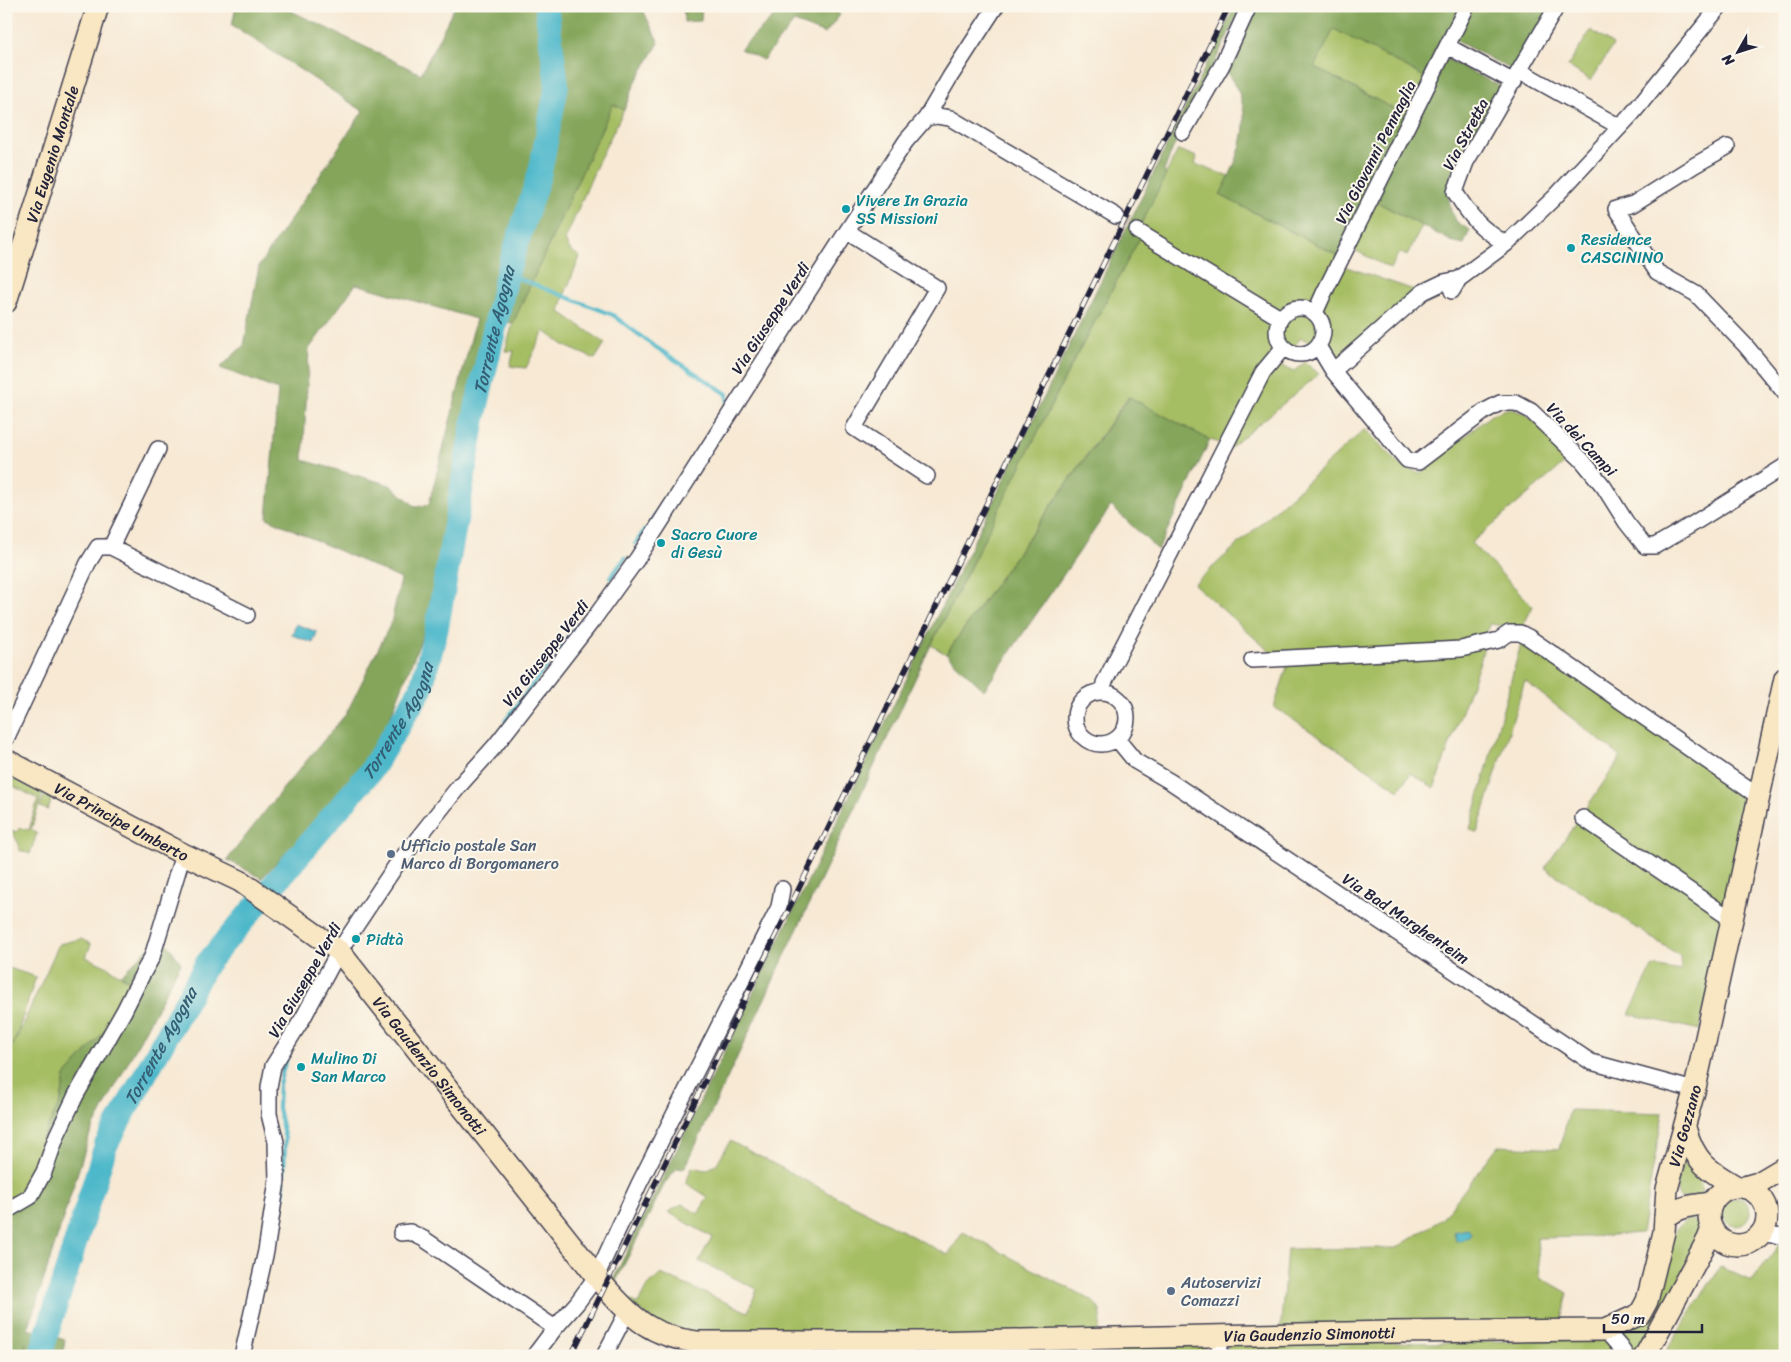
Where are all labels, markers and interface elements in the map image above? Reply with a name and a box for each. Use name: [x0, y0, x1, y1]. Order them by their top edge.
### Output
north arrow: [1714, 28, 1764, 78]
text: N: [1715, 48, 1742, 72]
street label: Via Giovanni Pennaglia: [1327, 75, 1424, 229]
street label: Via Eugenio Montale: [18, 82, 88, 226]
street label: Via Stretta: [1434, 93, 1497, 176]
place label: Vivere In Grazia SS Missioni: [856, 186, 968, 233]
marker: Vivere In Grazia SS Missioni: [840, 203, 852, 215]
place label: Residence CASCININO: [1581, 225, 1664, 272]
marker: Residence CASCININO: [1565, 242, 1577, 254]
street label: Via Giuseppe Verdi: [723, 256, 818, 380]
water label: Torrente Agogna: [464, 260, 525, 397]
street label: Via dei Campi: [1539, 395, 1625, 484]
place label: Sacro Cuore di Gesù: [671, 520, 757, 567]
marker: Sacro Cuore di Gesù: [655, 537, 667, 549]
street label: Via Giuseppe Verdi: [494, 593, 597, 713]
water label: Torrente Agogna: [354, 657, 444, 787]
street label: Via Principe Umberto: [49, 774, 194, 870]
place label: Ufficio postale San Marco di Borgomanero: [401, 831, 559, 878]
marker: Ufficio postale San Marco di Borgomanero: [385, 848, 397, 860]
street label: Via Bad Marghenteim: [1336, 865, 1475, 972]
street label: Via Giuseppe Verdi: [260, 917, 350, 1043]
place label: Pidtà: [366, 925, 404, 954]
marker: Pidtà: [350, 933, 362, 945]
water label: Torrente Agogna: [115, 980, 207, 1111]
street label: Via Gaudenzio Simonotti: [365, 990, 494, 1143]
place label: Mulino Di San Marco: [311, 1044, 386, 1091]
marker: Mulino Di San Marco: [295, 1061, 307, 1073]
street label: Via Gozzano: [1660, 1081, 1710, 1170]
place label: Autoservizi Comazzi: [1180, 1268, 1261, 1315]
marker: Autoservizi Comazzi: [1165, 1285, 1177, 1297]
scale bar: [1604, 1302, 1701, 1334]
text: 50 m: [1611, 1306, 1646, 1332]
street label: Via Gaudenzio Simonotti: [1223, 1318, 1396, 1351]

